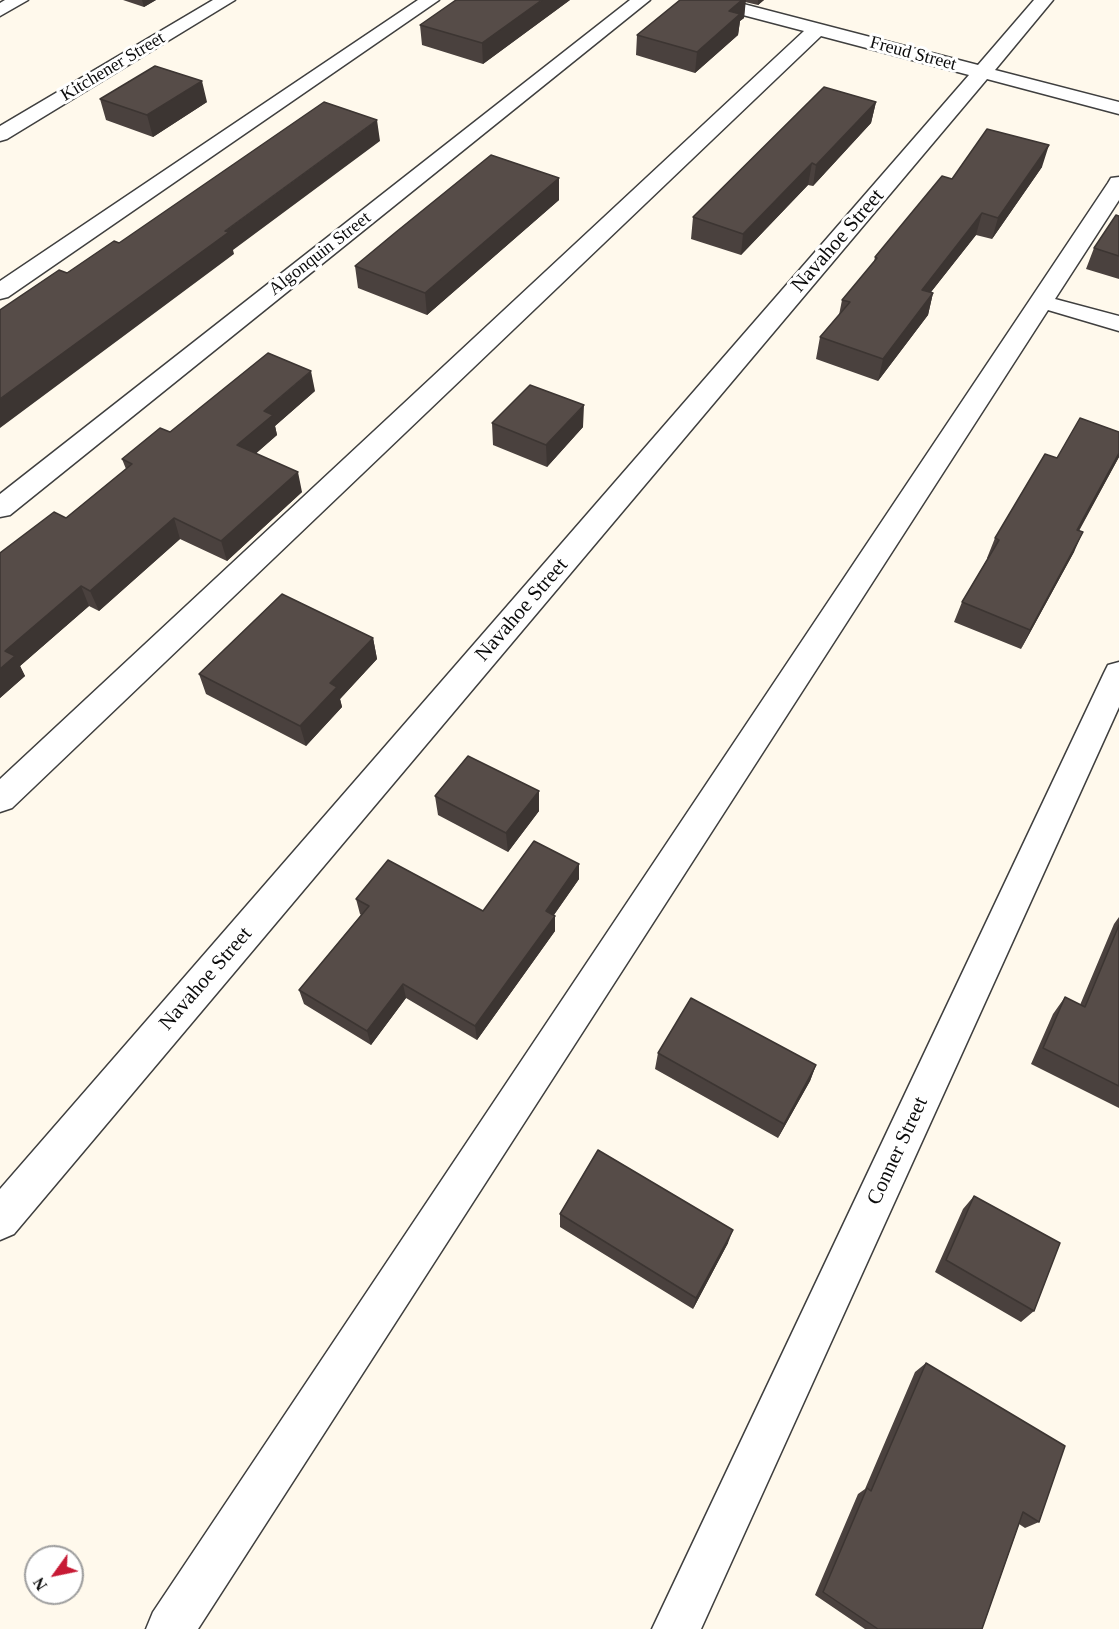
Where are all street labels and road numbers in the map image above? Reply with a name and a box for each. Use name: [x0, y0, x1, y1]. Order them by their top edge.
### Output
street label: Kitchener Street: [57, 27, 169, 107]
street label: Freud Street: [867, 32, 959, 76]
street label: Navahoe Street: [786, 184, 890, 298]
street label: Algonquin Street: [265, 207, 375, 301]
street label: Navahoe Street: [470, 553, 574, 667]
street label: Navahoe Street: [154, 922, 258, 1036]
street label: Conner Street: [862, 1093, 934, 1209]

